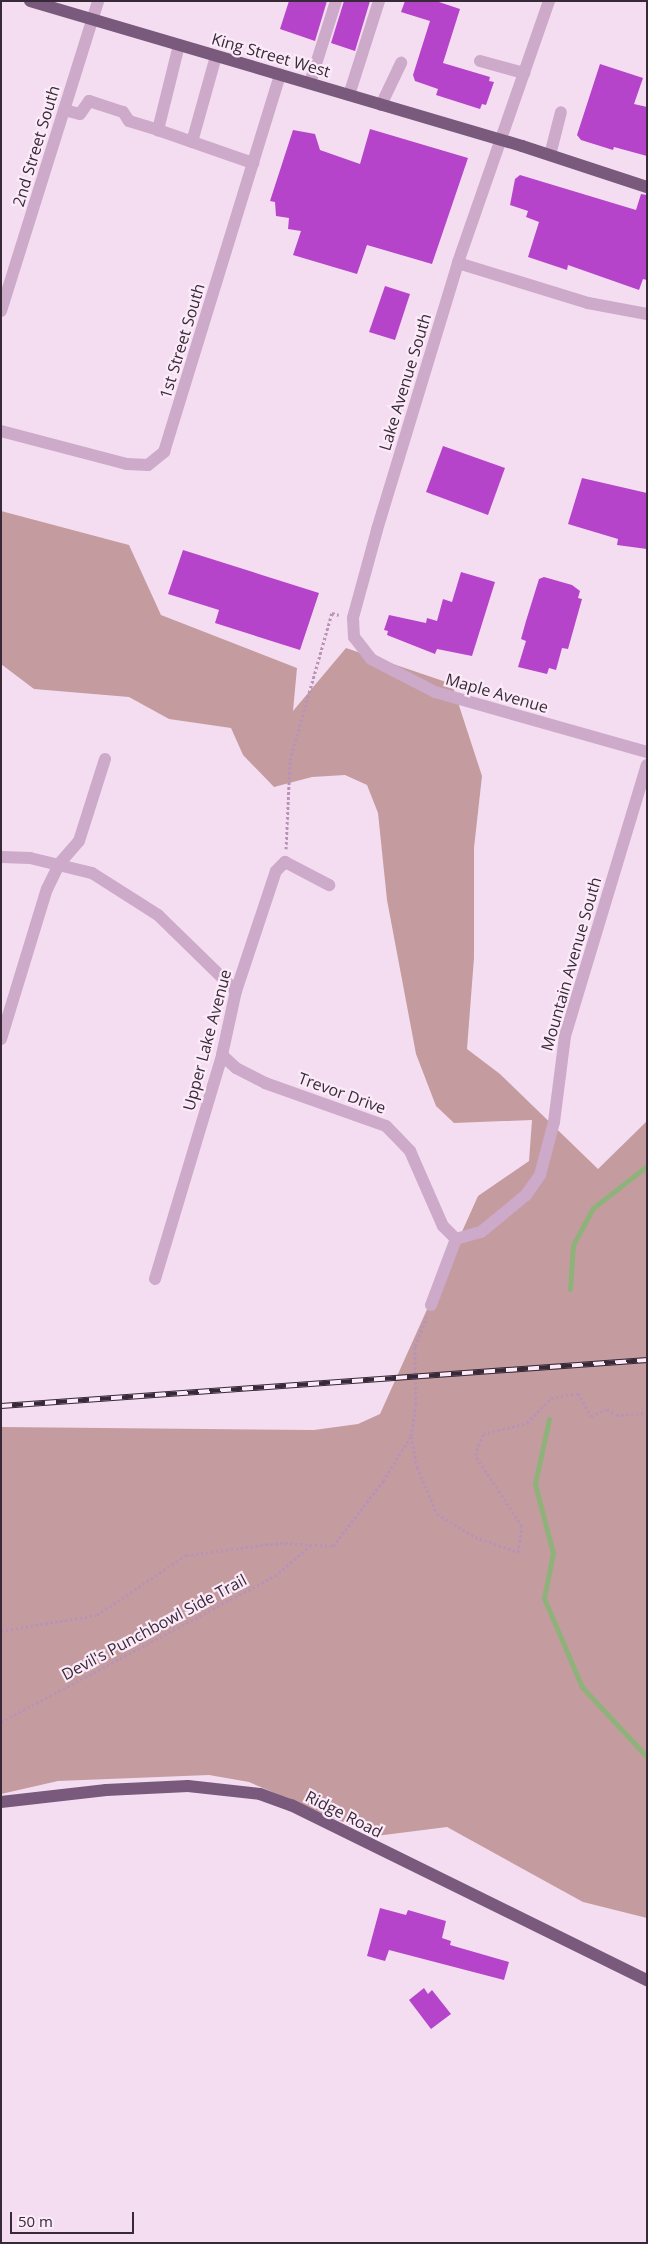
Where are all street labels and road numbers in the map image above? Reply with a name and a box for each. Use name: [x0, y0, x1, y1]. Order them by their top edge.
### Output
street label: King Street West: [210, 29, 332, 81]
street label: 2nd Street South: [8, 83, 64, 209]
street label: 1st Street South: [155, 281, 209, 401]
street label: Lake Avenue South: [375, 311, 435, 453]
street label: Maple Avenue: [443, 669, 551, 717]
street label: Mountain Avenue South: [537, 875, 605, 1053]
street label: Upper Lake Avenue: [179, 967, 235, 1113]
street label: Trevor Drive: [296, 1068, 388, 1118]
street label: Devil's Punchbowl Side Trail: [58, 1570, 250, 1684]
street label: Ridge Road: [302, 1786, 386, 1842]

